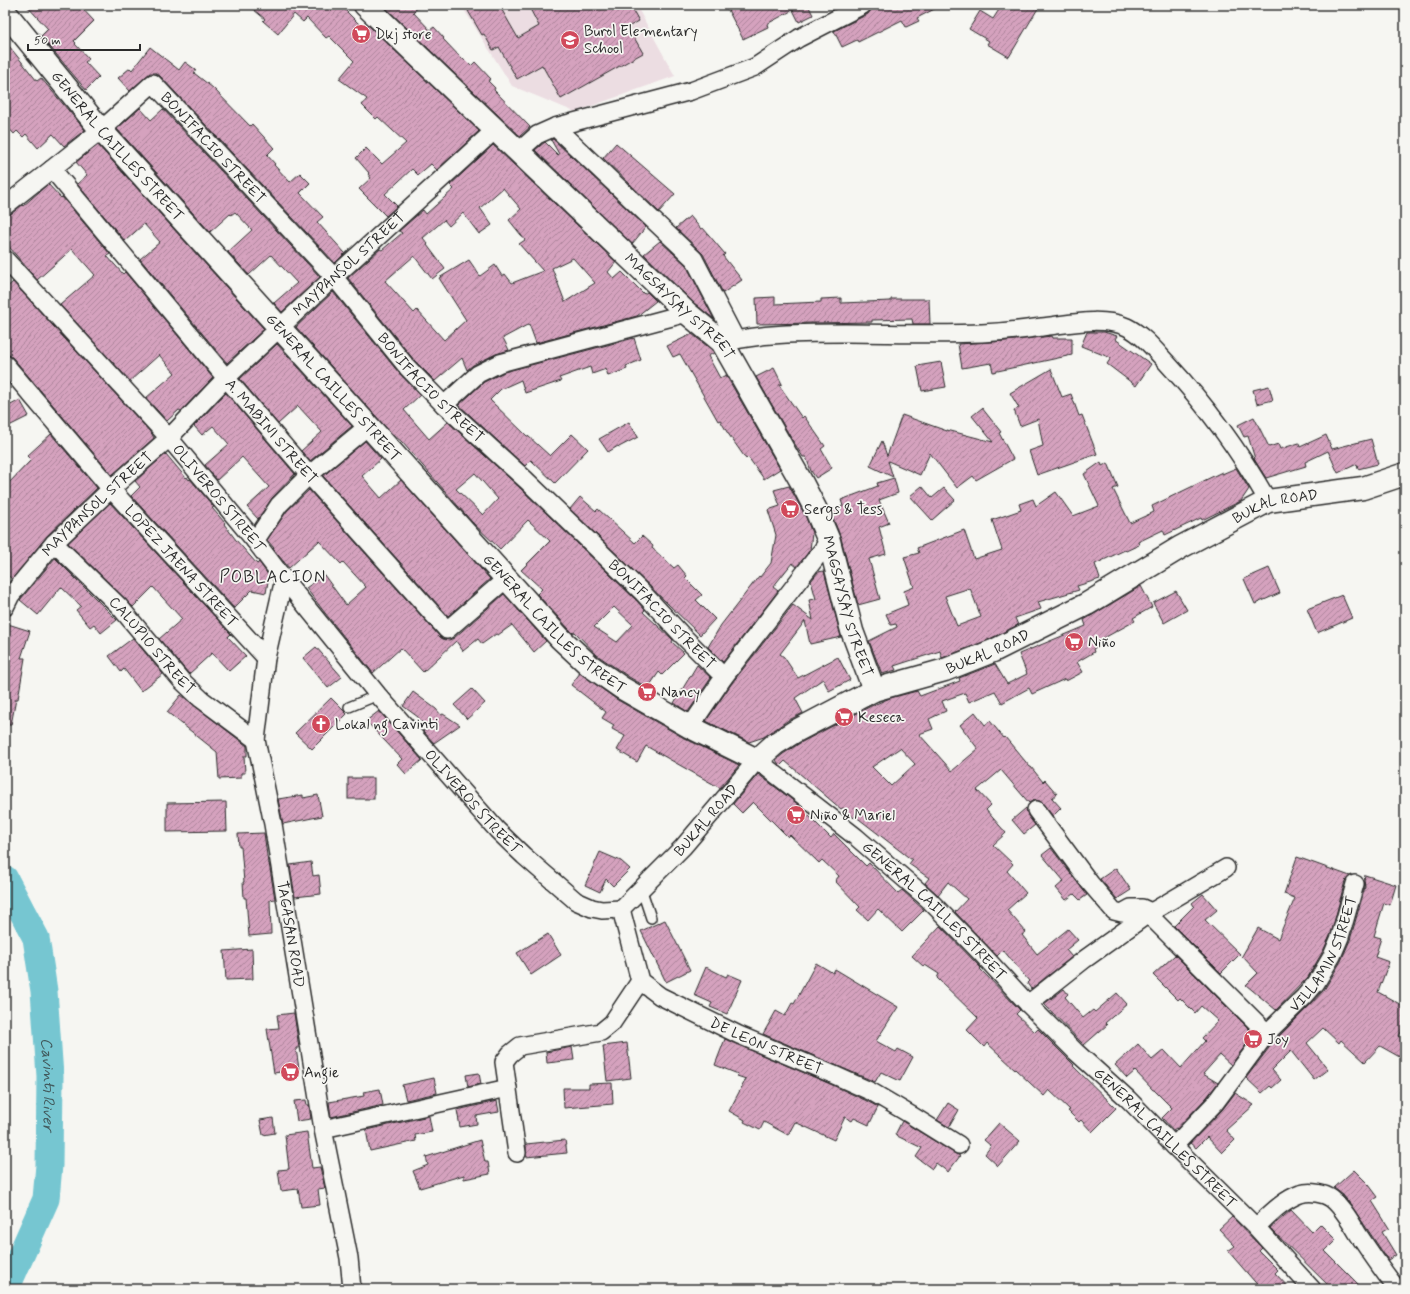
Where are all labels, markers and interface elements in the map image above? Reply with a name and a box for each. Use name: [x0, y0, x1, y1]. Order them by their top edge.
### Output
place label: Burol Elementary School: [584, 22, 698, 59]
supermarket icon: Dkj store: [350, 23, 372, 45]
place label: Dkj store: [375, 25, 432, 45]
scale bar: [28, 26, 140, 52]
school or university icon: Burol Elementary School: [559, 29, 581, 51]
text: 50 m: [34, 33, 61, 49]
street label: GENERAL CAILLES STREET: [46, 67, 188, 226]
street label: BONIFACIO STREET: [156, 88, 270, 209]
street label: MAYPANSOL STREET: [289, 208, 410, 321]
street label: MAGSAYSAY STREET: [620, 249, 739, 363]
street label: GENERAL CAILLES STREET: [261, 310, 405, 466]
street label: BONIFACIO STREET: [372, 329, 488, 448]
street label: A. MABINI STREET: [220, 375, 322, 489]
street label: OLIVEROS STREET: [167, 440, 270, 558]
street label: MAYPANSOL STREET: [38, 448, 158, 561]
street label: BUKAL ROAD: [1229, 485, 1319, 529]
supermarket icon: Sergs & Tess: [779, 498, 801, 520]
place label: Sergs & Tess: [804, 500, 883, 521]
street label: LOPEZ JAENA STREET: [119, 501, 242, 632]
street label: MAGSAYSAY STREET: [817, 534, 877, 680]
street label: GENERAL CAILLES STREET: [478, 550, 630, 699]
street label: BONIFACIO STREET: [603, 556, 720, 674]
district label: POBLACION: [220, 566, 326, 588]
street label: CALUPIO STREET: [104, 593, 199, 699]
street label: BUKAL ROAD: [943, 625, 1033, 680]
supermarket icon: Niño: [1063, 631, 1085, 653]
place label: Niño: [1088, 633, 1116, 653]
supermarket icon: Nancy: [636, 681, 658, 703]
place label: Nancy: [661, 683, 700, 703]
supermarket icon: Keseca: [833, 706, 855, 728]
place label: Keseca: [858, 708, 905, 728]
church icon: Lokal ng Cavinti: [310, 713, 332, 735]
place label: Lokal ng Cavinti: [335, 715, 438, 736]
street label: OLIVEROS STREET: [420, 746, 526, 860]
street label: BUKAL ROAD: [670, 780, 743, 861]
supermarket icon: Niño & Mariel: [785, 804, 807, 826]
place label: Niño & Mariel: [810, 806, 895, 826]
street label: GENERAL CAILLES STREET: [857, 837, 1010, 985]
street label: TAGASAN ROAD: [271, 880, 309, 989]
street label: VILLAMIN STREET: [1285, 893, 1362, 1017]
street label: DE LEON STREET: [706, 1013, 826, 1080]
supermarket icon: Joy: [1242, 1028, 1264, 1050]
place label: Joy: [1267, 1030, 1289, 1050]
water label: Cavinti River: [35, 1037, 59, 1134]
supermarket icon: Angie: [279, 1061, 301, 1083]
place label: Angie: [304, 1063, 339, 1084]
street label: GENERAL CAILLES STREET: [1089, 1064, 1240, 1213]

